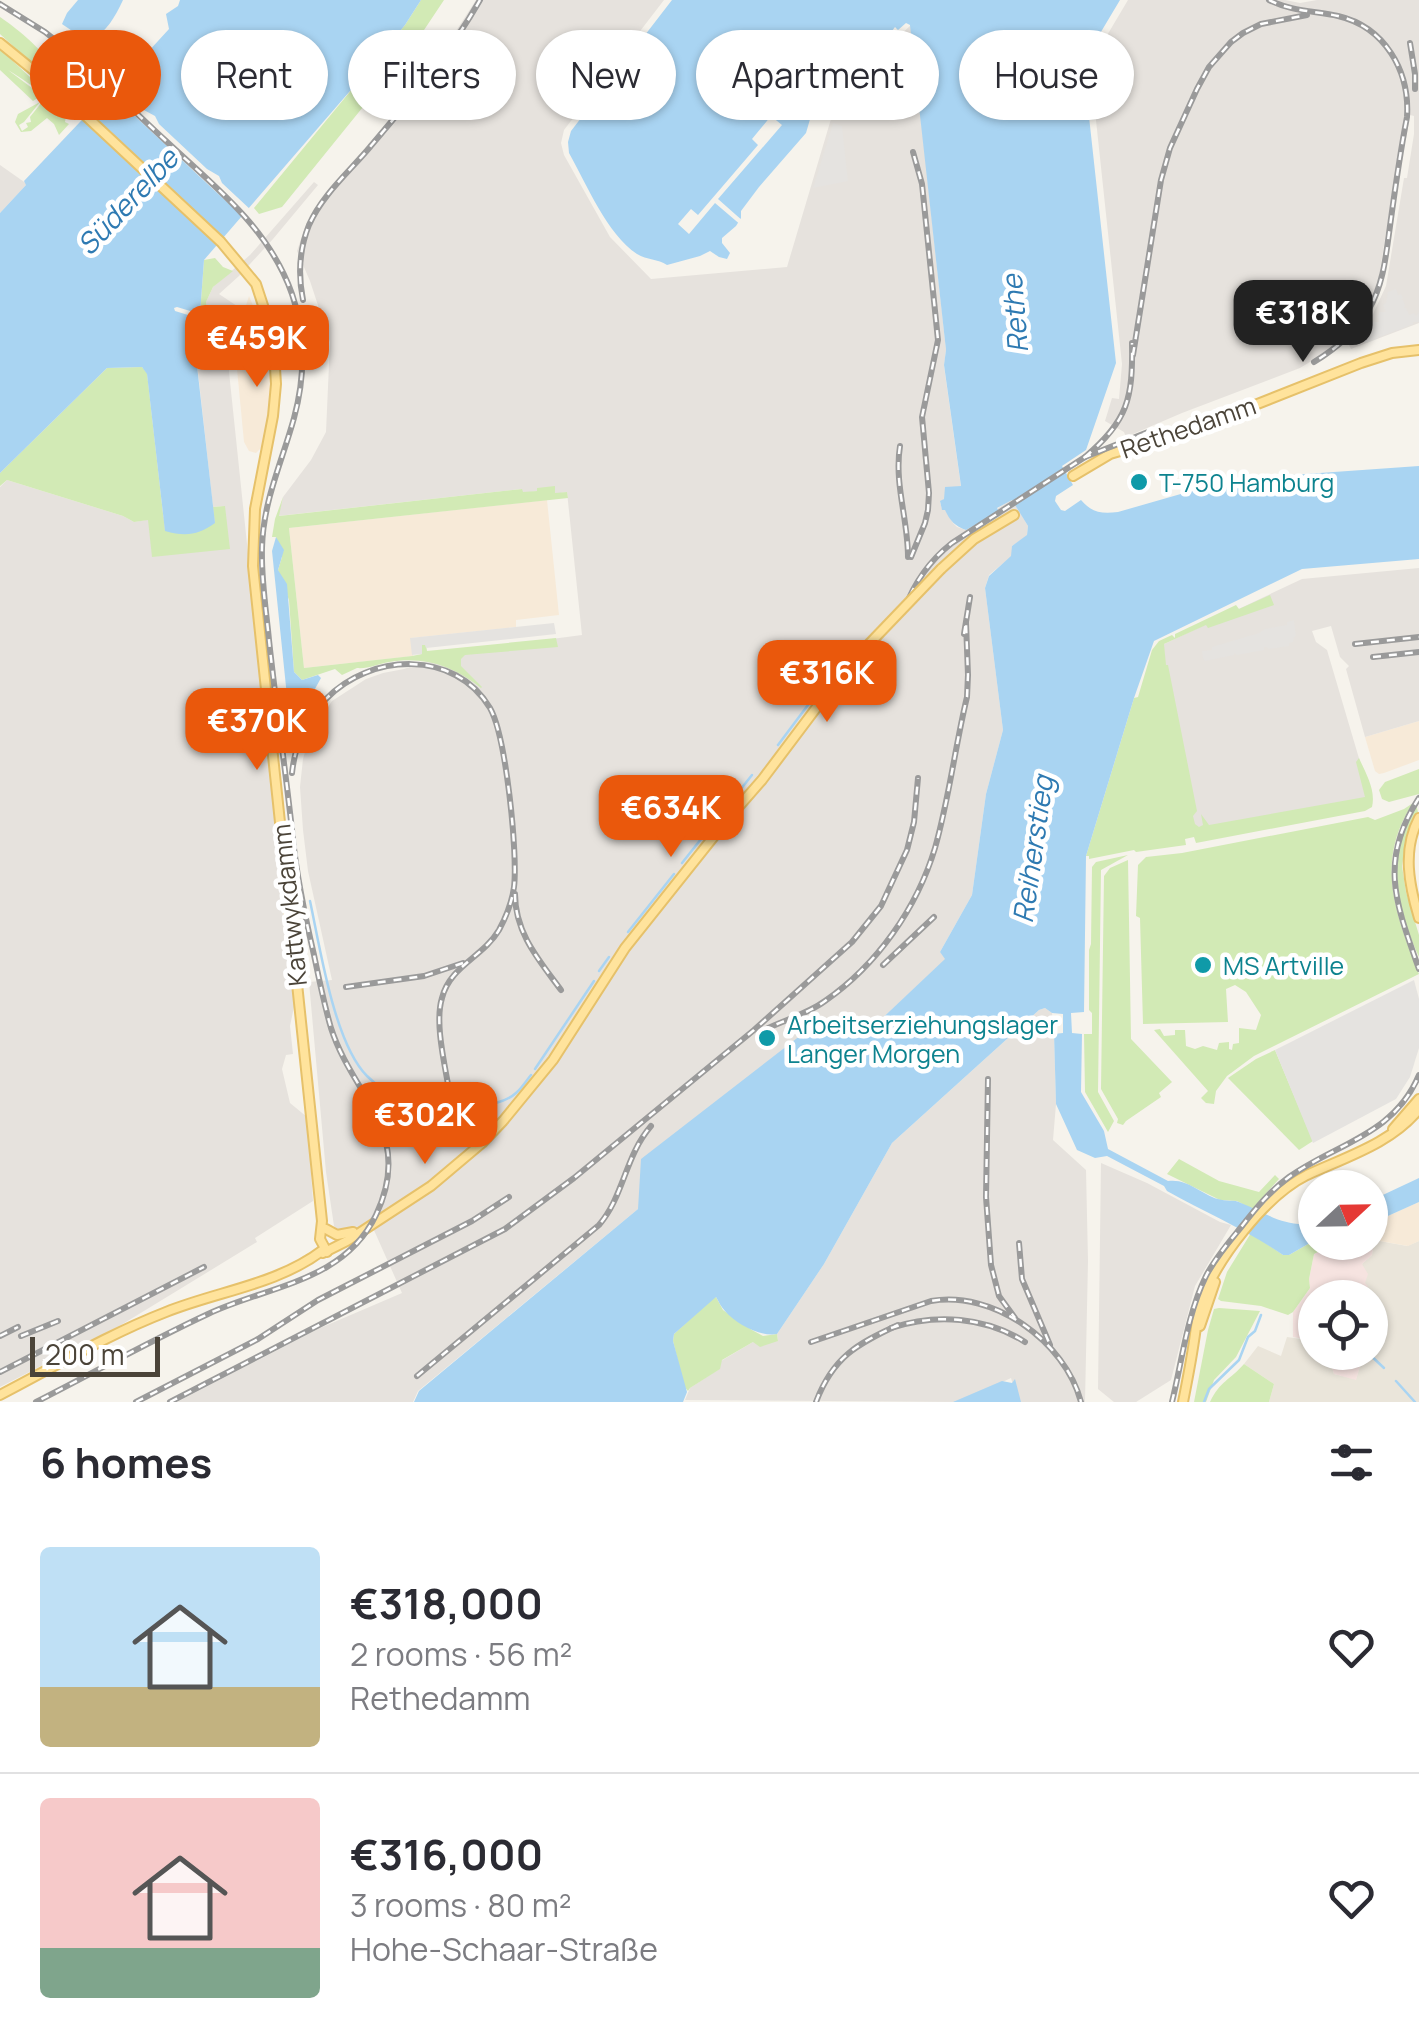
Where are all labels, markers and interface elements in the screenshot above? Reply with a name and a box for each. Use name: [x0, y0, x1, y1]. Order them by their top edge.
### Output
chip: Buy: [30, 30, 161, 120]
chip: Rent: [181, 30, 328, 120]
chip: Filters: [348, 30, 516, 120]
chip: New: [536, 30, 676, 120]
chip: Apartment: [696, 30, 939, 120]
chip: House: [959, 30, 1134, 120]
water label: Süderelbe: [68, 138, 187, 262]
water label: Rethe: [992, 272, 1036, 355]
pin: €318K: [1233, 280, 1373, 365]
text: €318K: [1256, 290, 1350, 334]
pin: €459K: [187, 305, 327, 390]
text: €459K: [207, 315, 307, 359]
street label: Rethedamm: [1116, 388, 1260, 466]
place label: T-750 Hamburg: [1159, 465, 1334, 500]
marker: T-750 Hamburg: [1128, 471, 1150, 493]
pin: €316K: [757, 640, 897, 725]
text: €316K: [779, 650, 875, 694]
pin: €370K: [187, 688, 327, 773]
text: €370K: [207, 698, 307, 742]
water label: Reiherstieg: [1003, 770, 1061, 925]
pin: €634K: [601, 775, 741, 860]
text: €634K: [621, 785, 721, 829]
street label: Kattwykdamm: [263, 822, 315, 988]
place label: MS Artville: [1223, 948, 1344, 983]
marker: MS Artville: [1192, 954, 1214, 976]
place label: Arbeitserziehungslager Langer Morgen: [787, 1007, 1058, 1071]
marker: Arbeitserziehungslager Langer Morgen: [756, 1027, 778, 1049]
pin: €302K: [355, 1082, 495, 1167]
text: €302K: [374, 1092, 476, 1136]
north arrow: [1298, 1170, 1388, 1260]
map controls: [1298, 1170, 1388, 1370]
button: locate: [1298, 1280, 1388, 1370]
scale bar: [30, 1332, 160, 1376]
text: 200 m: [45, 1335, 124, 1373]
text: 6 homes: [40, 1433, 212, 1491]
icon: filters: [1324, 1435, 1379, 1490]
text: €318,000: [350, 1574, 543, 1632]
icon: home: [120, 1587, 240, 1707]
icon: heart: [1324, 1620, 1379, 1675]
text: 2 rooms · 56 m²: [350, 1632, 572, 1676]
text: Rethedamm: [350, 1676, 530, 1720]
text: €316,000: [350, 1825, 543, 1883]
icon: home: [120, 1838, 240, 1958]
icon: heart: [1324, 1871, 1379, 1926]
text: 3 rooms · 80 m²: [350, 1883, 572, 1927]
text: Hohe-Schaar-Straße: [350, 1927, 658, 1971]

